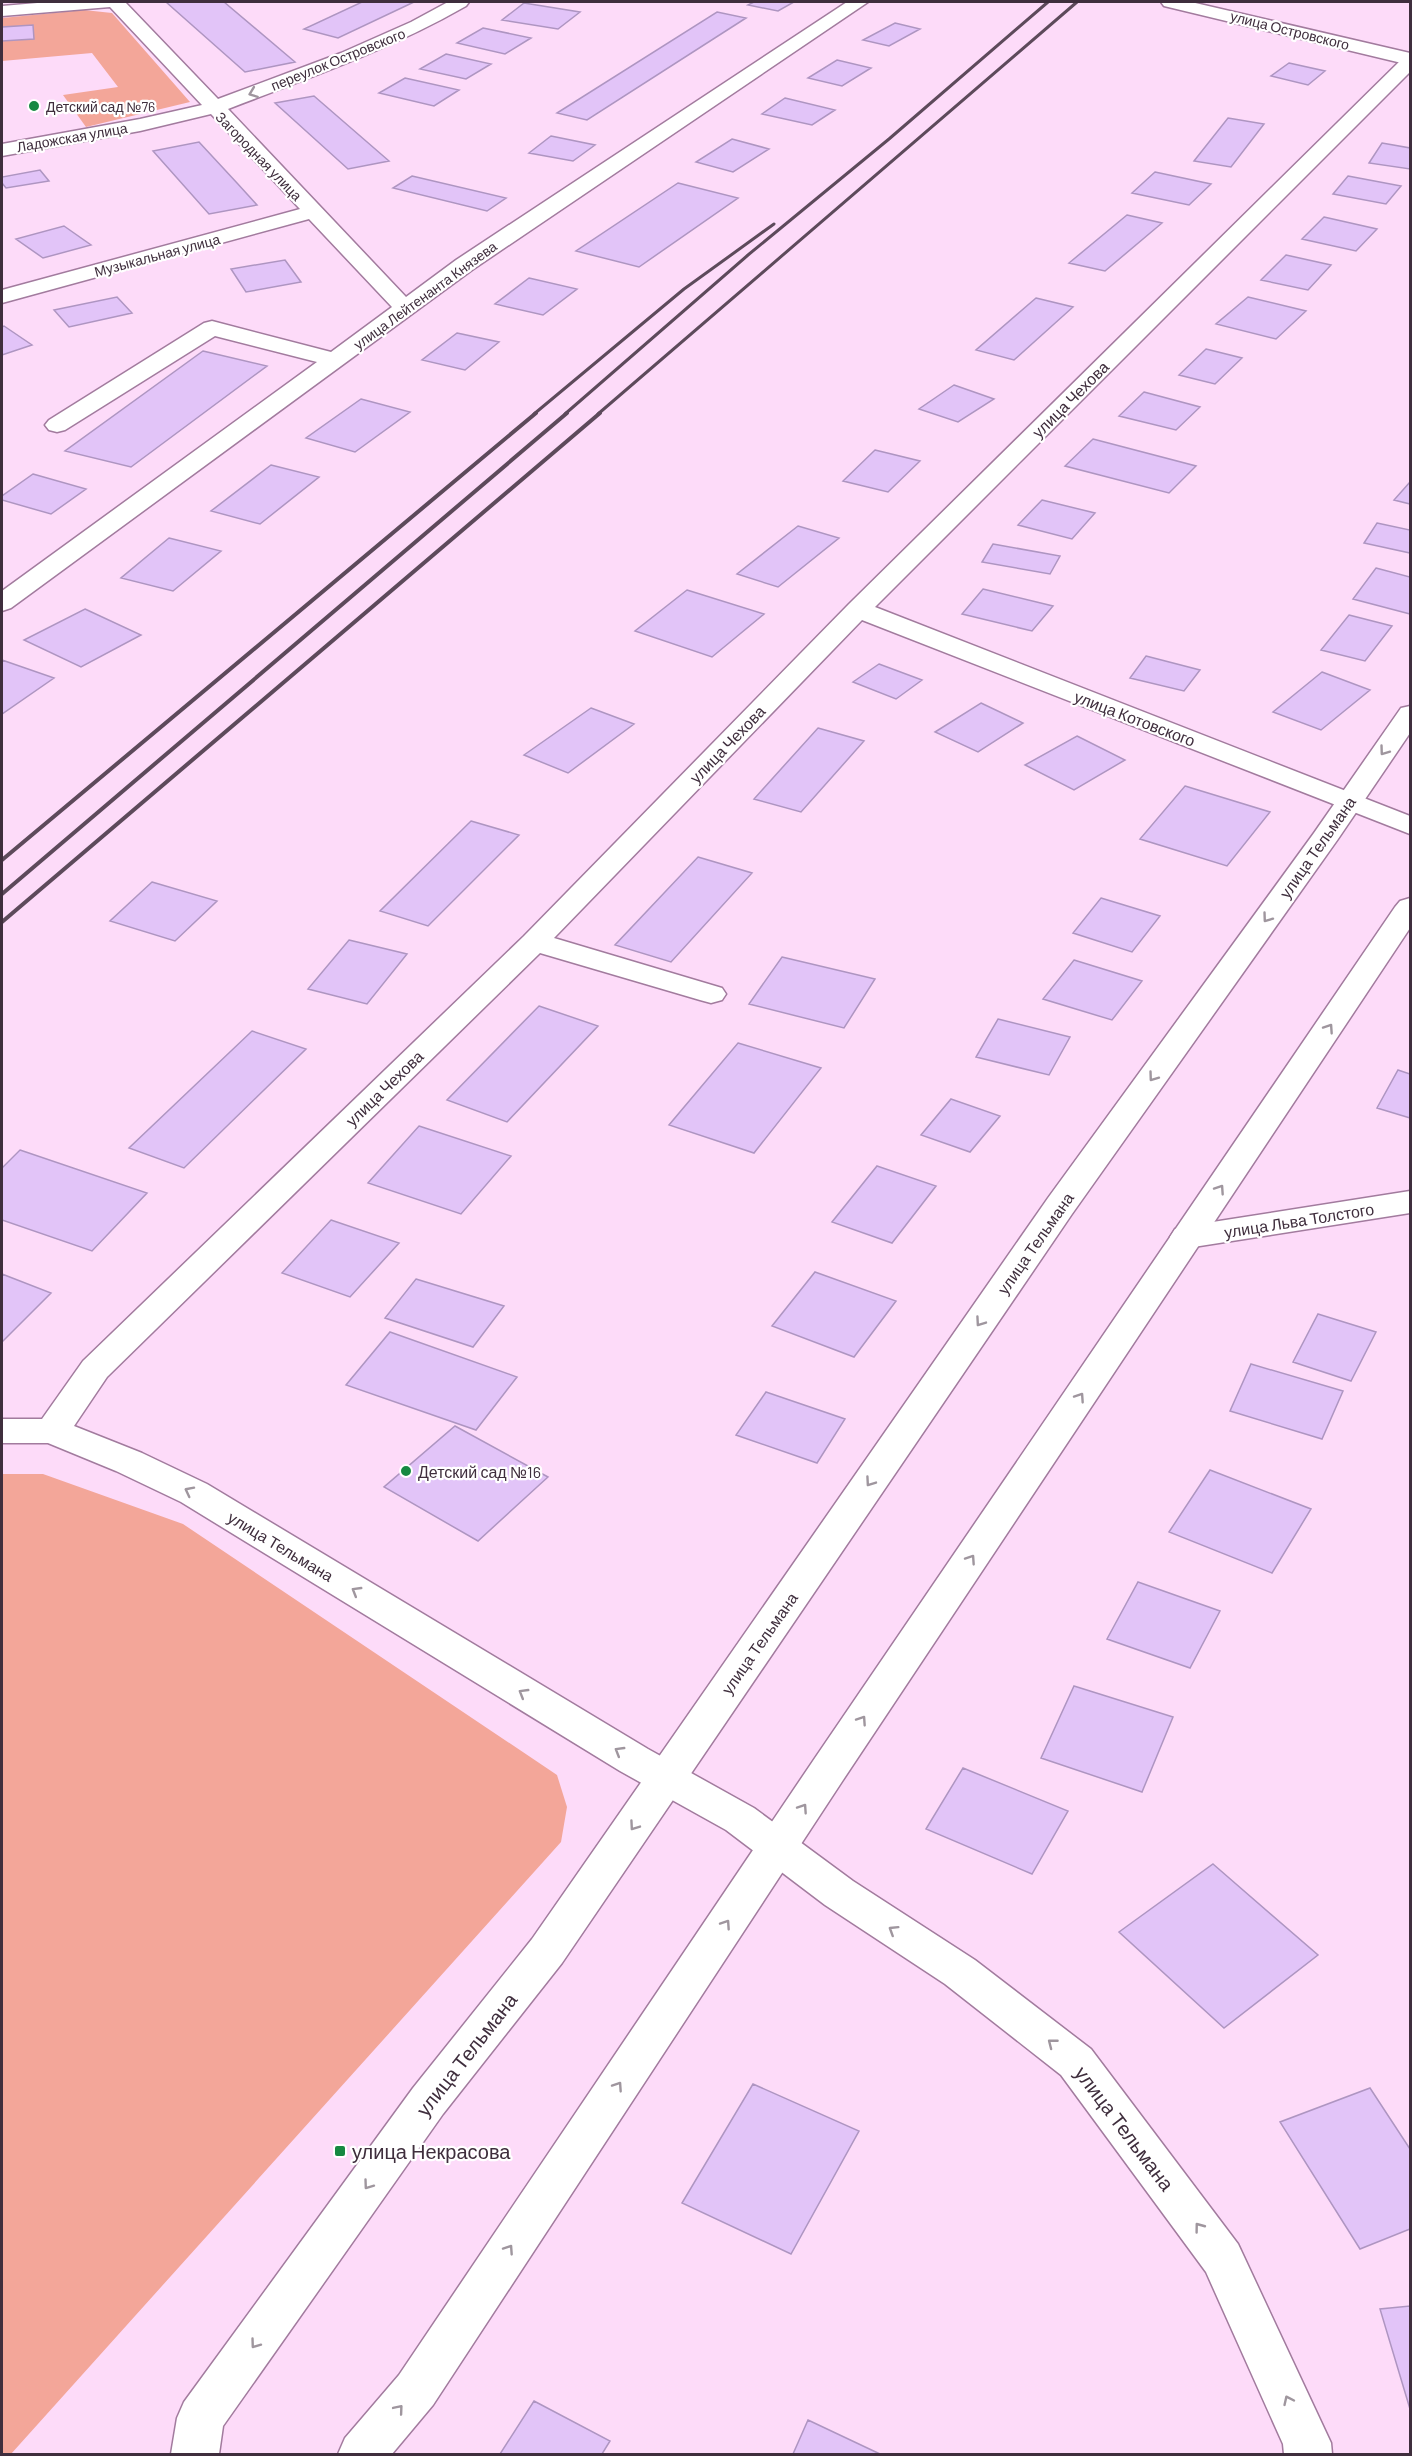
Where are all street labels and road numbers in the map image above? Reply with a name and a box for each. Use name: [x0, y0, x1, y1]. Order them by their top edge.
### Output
street label: улица Островского: [1229, 7, 1351, 53]
street label: переулок Островского: [268, 24, 408, 94]
street label: Загородная улица: [212, 108, 306, 204]
street label: Ладожская улица: [15, 119, 129, 155]
street label: Музыкальная улица: [92, 230, 222, 280]
street label: улица Лейтенанта Князева: [350, 237, 500, 353]
street label: улица Чехова: [1028, 357, 1112, 441]
street label: улица Котовского: [1072, 686, 1198, 750]
street label: улица Чехова: [685, 701, 769, 787]
street label: улица Тельмана: [1275, 792, 1359, 901]
street label: улица Чехова: [341, 1046, 427, 1130]
street label: улица Тельмана: [993, 1188, 1077, 1297]
street label: улица Льва Толстого: [1223, 1199, 1375, 1241]
street label: улица Тельмана: [225, 1507, 337, 1585]
street label: улица Тельмана: [717, 1588, 801, 1697]
street label: улица Тельмана: [410, 1987, 522, 2120]
street label: улица Тельмана: [1070, 2061, 1180, 2196]

